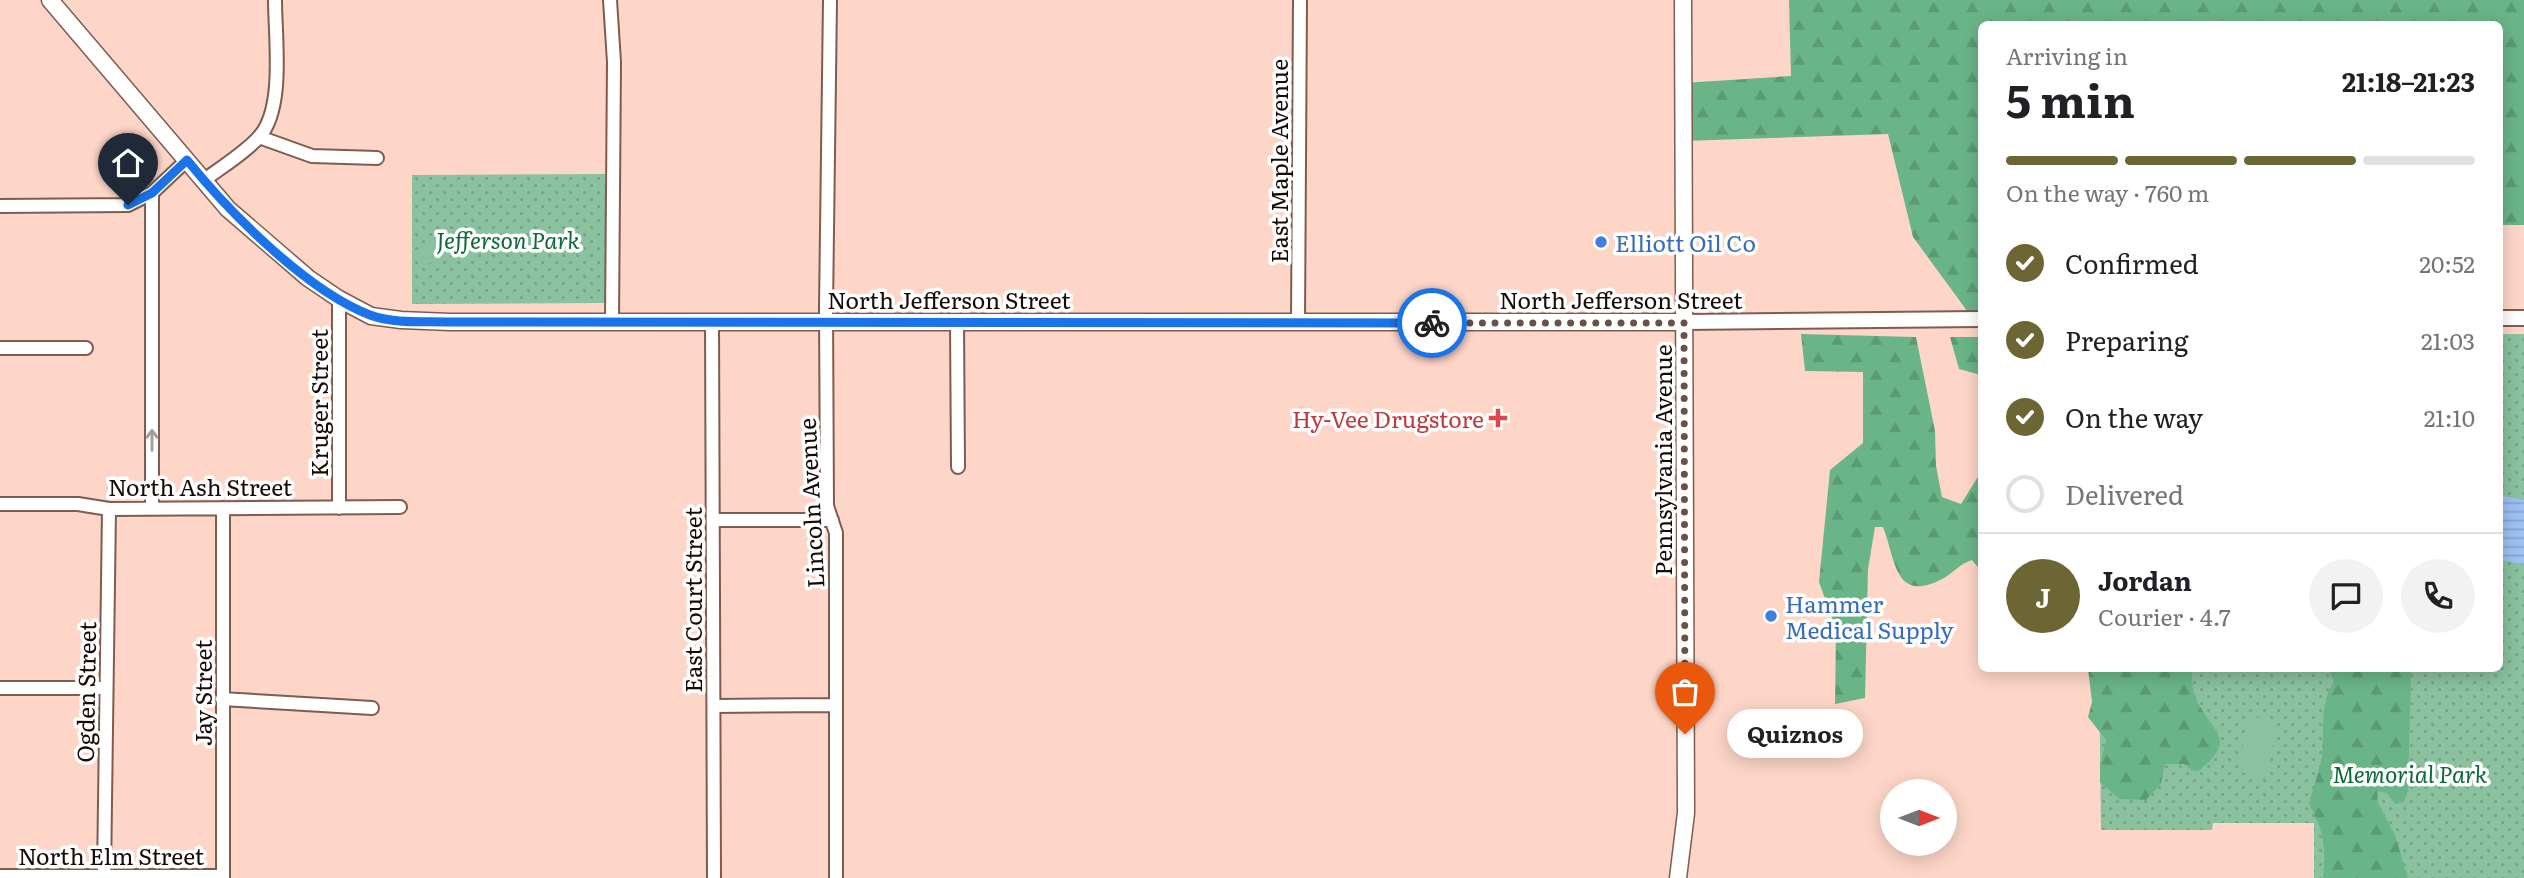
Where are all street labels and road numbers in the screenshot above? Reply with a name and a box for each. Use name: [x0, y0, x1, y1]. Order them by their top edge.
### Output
street label: East Maple Avenue: [1261, 59, 1295, 263]
street label: North Jefferson Street: [827, 282, 1071, 316]
street label: North Jefferson Street: [1499, 282, 1743, 316]
street label: Kruger Street: [301, 328, 335, 477]
street label: Pennsylvania Avenue: [1645, 344, 1679, 576]
street label: Lincoln Avenue: [789, 417, 831, 589]
street label: North Ash Street: [108, 469, 293, 503]
street label: East Court Street: [675, 507, 709, 693]
street label: Ogden Street: [67, 620, 103, 763]
street label: Jay Street: [185, 639, 219, 746]
street label: North Elm Street: [18, 838, 205, 872]

